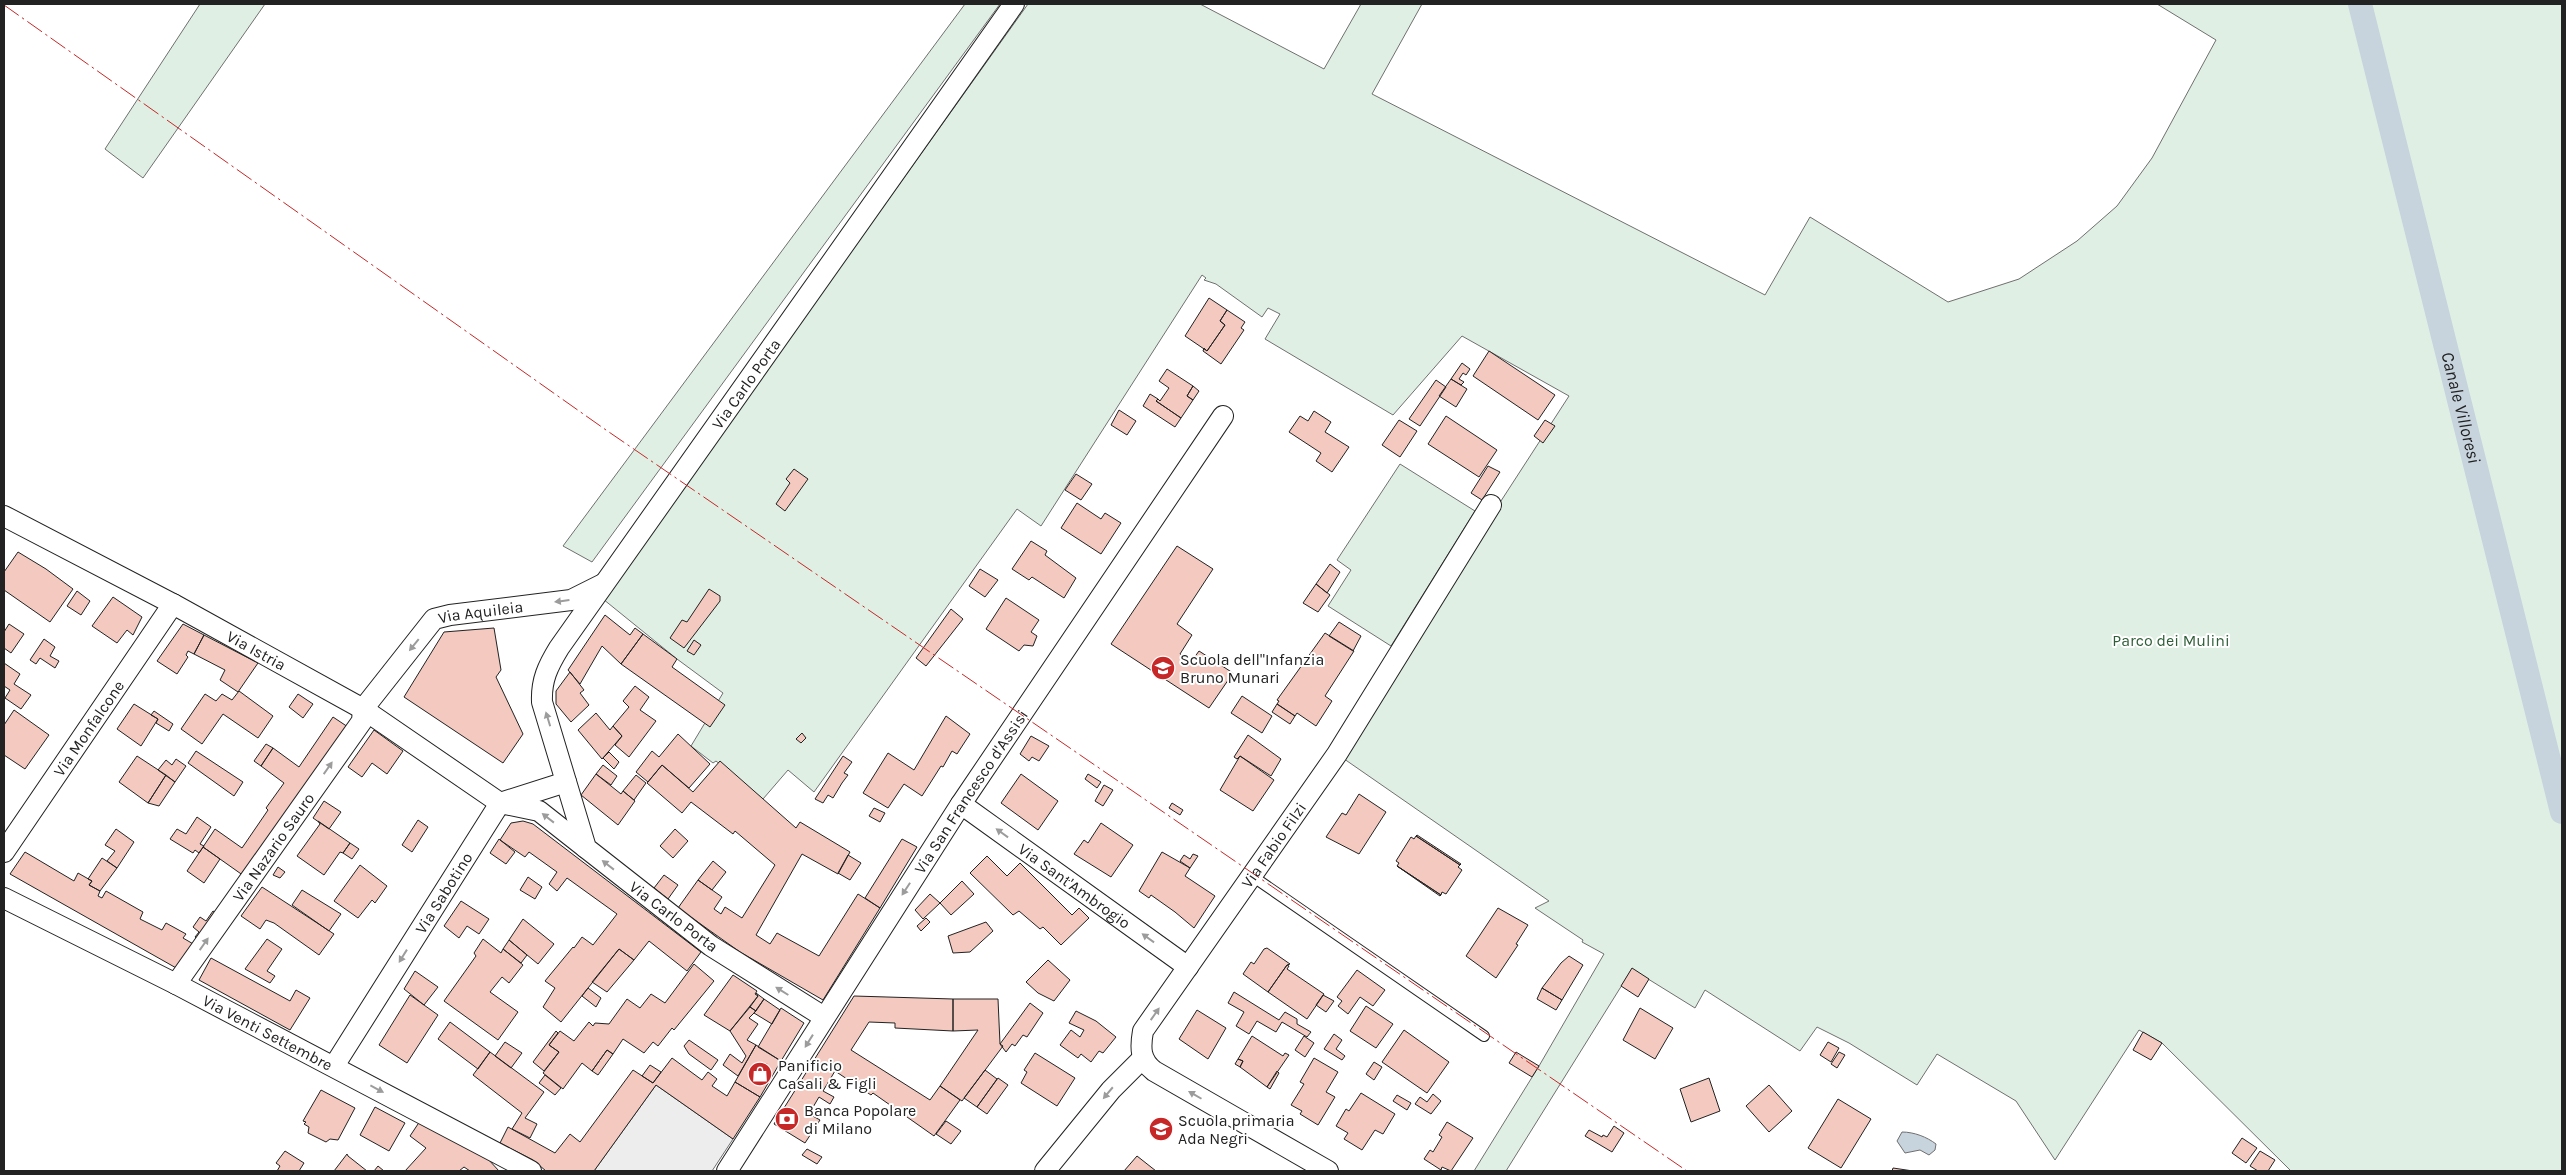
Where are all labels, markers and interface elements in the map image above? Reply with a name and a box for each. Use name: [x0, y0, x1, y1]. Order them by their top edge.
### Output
street label: Via Carlo Porta: [708, 335, 785, 433]
water label: Canale Villoresi: [2436, 349, 2485, 466]
street label: Via Aquileia: [436, 597, 524, 628]
one-way arrow: [554, 597, 570, 605]
street label: Via Istria: [223, 627, 289, 675]
park label: Parco dei Mulini: [2112, 631, 2230, 650]
one-way arrow: [408, 638, 419, 651]
place label: Scuola dell"Infanzia Bruno Munari: [1180, 650, 1324, 687]
school or university icon: Scuola dell"Infanzia Bruno Munari: [1150, 655, 1176, 681]
street label: Via Monfalcone: [49, 677, 128, 780]
street label: Via San Francesco d'Assisi: [910, 706, 1032, 877]
one-way arrow: [543, 712, 551, 727]
one-way arrow: [323, 762, 333, 775]
street label: Via Nazario Sauro: [229, 789, 318, 905]
street label: Via Fabio Filzi: [1237, 799, 1310, 892]
one-way arrow: [542, 813, 555, 824]
one-way arrow: [996, 828, 1009, 839]
street label: Via Sant'Ambrogio: [1015, 839, 1134, 933]
street label: Via Sabotino: [411, 849, 477, 937]
one-way arrow: [602, 860, 615, 871]
street label: Via Carlo Porta: [626, 877, 722, 956]
one-way arrow: [901, 883, 911, 896]
one-way arrow: [1142, 933, 1155, 943]
one-way arrow: [199, 937, 209, 951]
one-way arrow: [399, 950, 408, 963]
one-way arrow: [776, 986, 789, 996]
street label: Via Venti Settembre: [199, 991, 336, 1075]
one-way arrow: [1150, 1007, 1160, 1021]
one-way arrow: [804, 1034, 814, 1047]
place label: Panificio Casali & Figli: [778, 1056, 877, 1093]
shop icon: Panificio Casali & Figli: [747, 1061, 773, 1087]
one-way arrow: [370, 1085, 385, 1093]
one-way arrow: [1103, 1087, 1114, 1100]
one-way arrow: [1188, 1090, 1201, 1099]
place label: Banca Popolare di Milano: [804, 1101, 916, 1138]
bank icon: Banca Popolare di Milano: [774, 1106, 800, 1132]
place label: Scuola primaria Ada Negri: [1178, 1111, 1295, 1148]
school or university icon: Scuola primaria Ada Negri: [1148, 1116, 1174, 1142]

